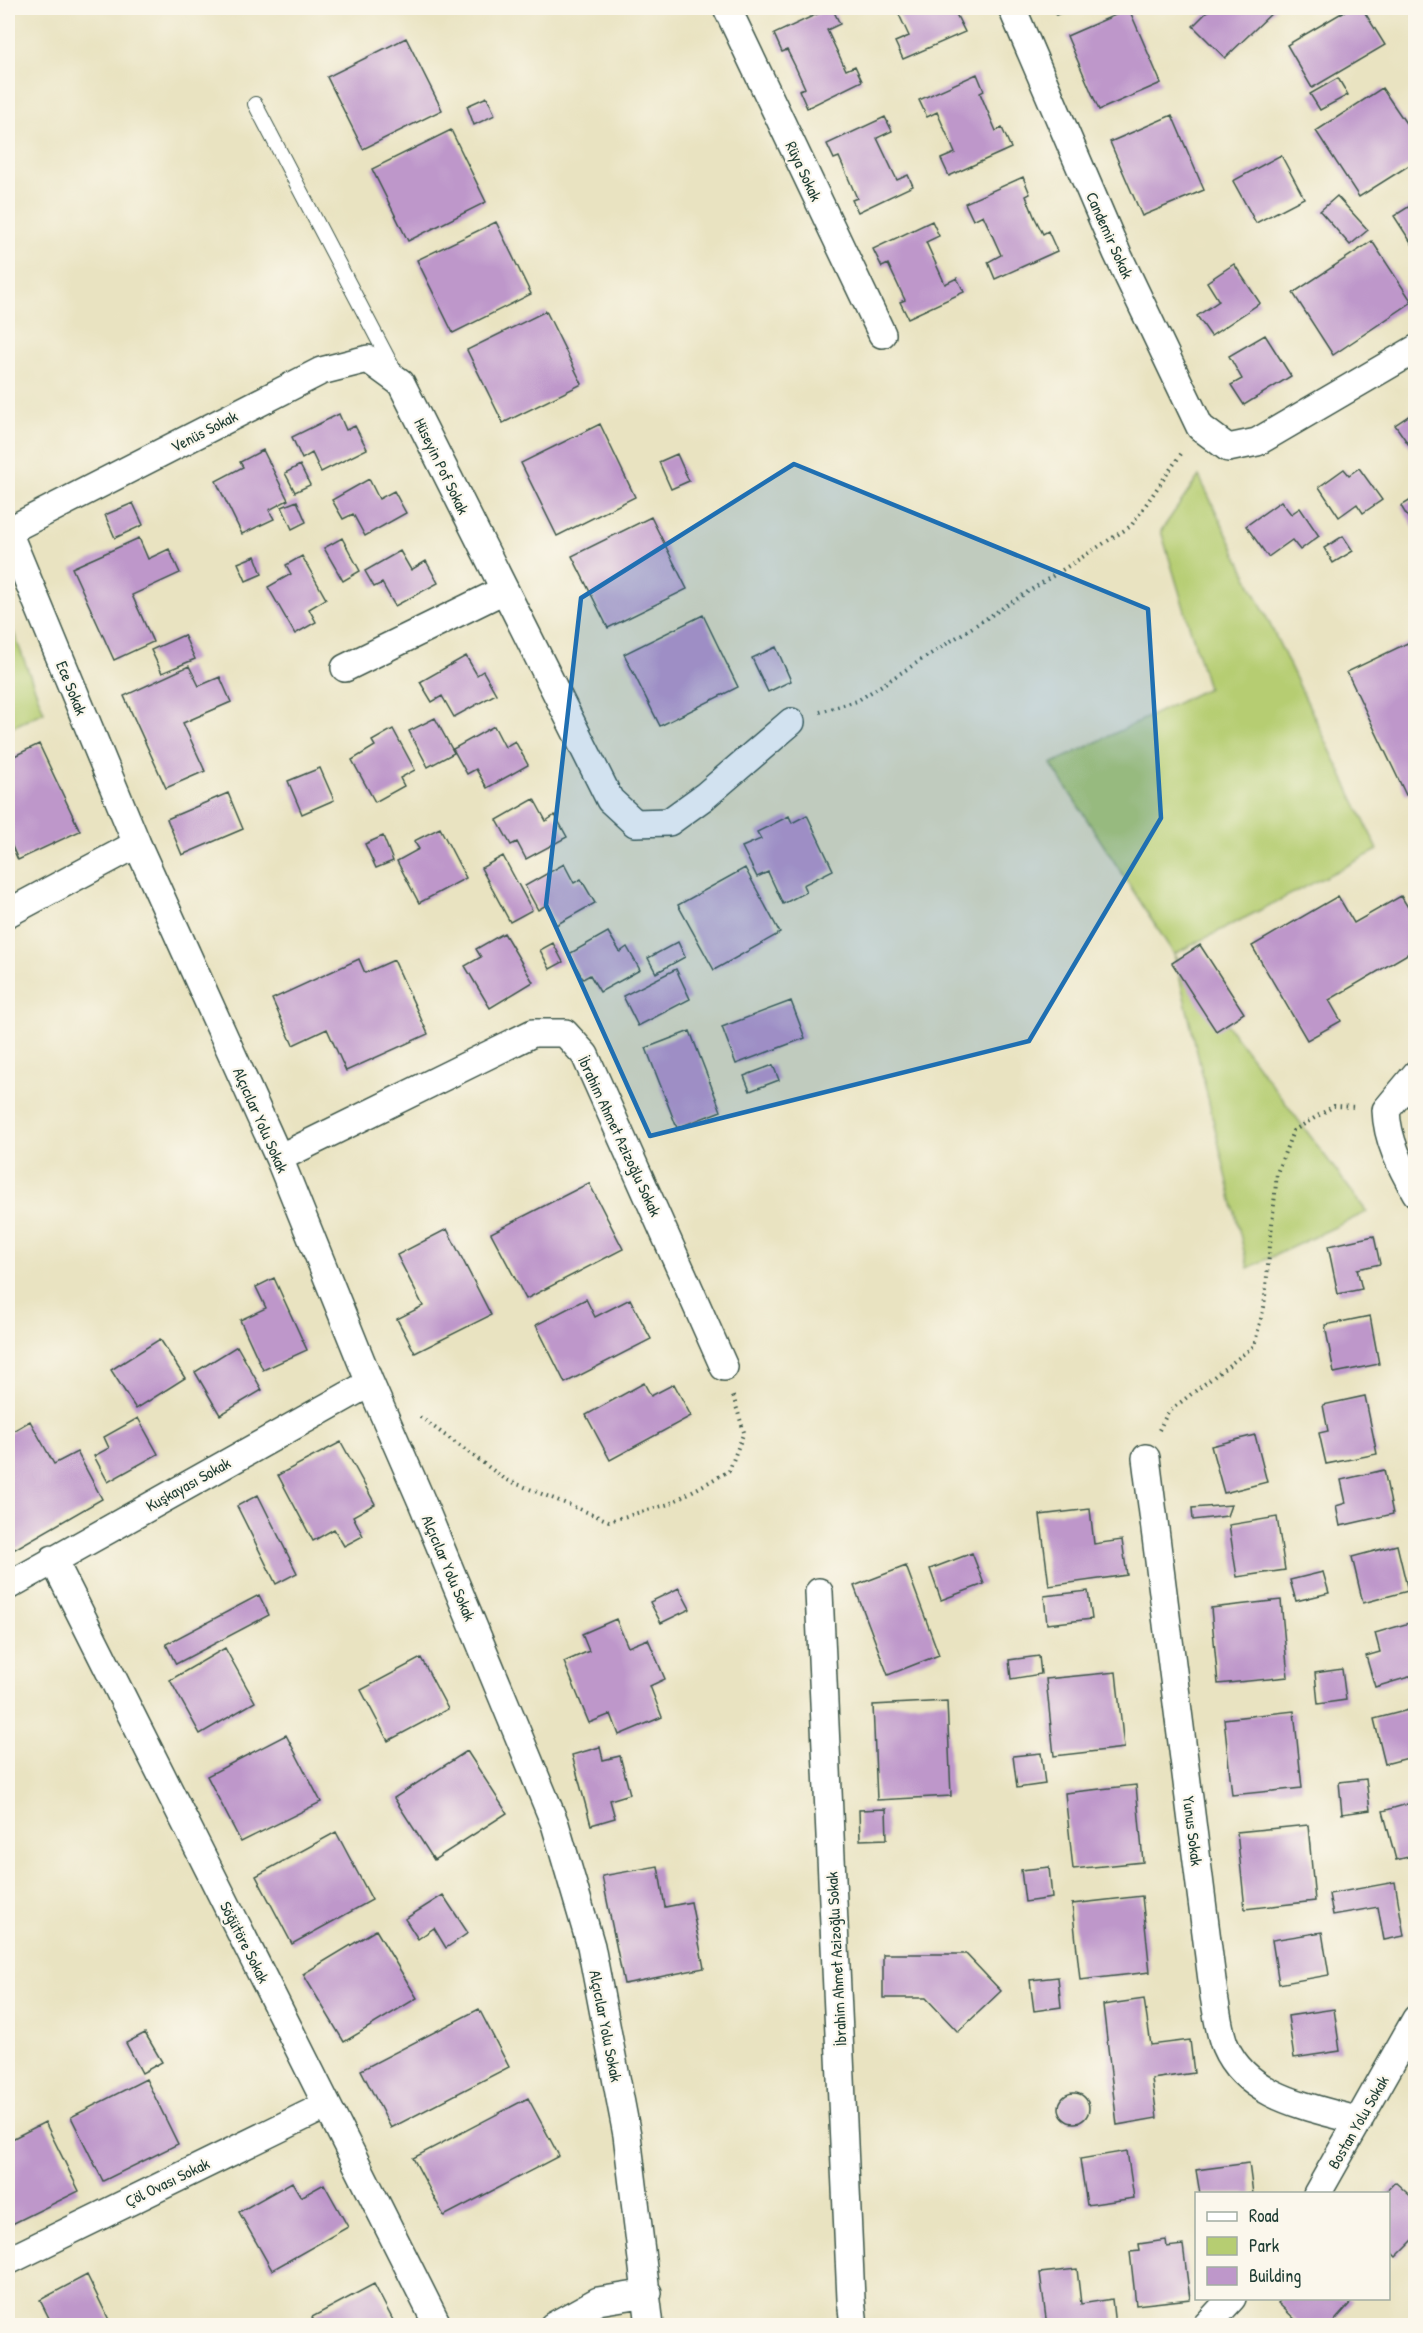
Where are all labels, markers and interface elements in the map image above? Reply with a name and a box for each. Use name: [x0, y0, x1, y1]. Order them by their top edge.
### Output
street label: Rüya Sokak: [781, 137, 828, 205]
street label: Candemir Sokak: [1081, 188, 1139, 282]
street label: Venüs Sokak: [167, 405, 241, 457]
street label: Hüseyin Pof Sokak: [409, 414, 475, 518]
street label: Ece Sokak: [51, 658, 93, 719]
street label: İbrahim Ahmet Azizoğlu Sokak: [573, 1052, 667, 1220]
street label: Alçıcılar Yolu Sokak: [228, 1064, 294, 1177]
street label: Kuşkayası Sokak: [142, 1452, 235, 1516]
street label: Alçıcılar Yolu Sokak: [417, 1512, 481, 1625]
street label: Yunus Sokak: [1178, 1795, 1208, 1868]
street label: İbrahim Ahmet Azizoğlu Sokak: [820, 1871, 852, 2047]
street label: Söğütöre Sokak: [215, 1897, 275, 1987]
street label: Alçıcılar Yolu Sokak: [584, 1968, 628, 2084]
street label: Bostan Yolu Sokak: [1322, 2071, 1394, 2173]
street label: Çöl Ovası Sokak: [121, 2152, 213, 2212]
legend: [1195, 2192, 1390, 2300]
text: Road: [1249, 2203, 1279, 2228]
text: Park: [1249, 2233, 1280, 2258]
text: Building: [1249, 2263, 1301, 2288]

